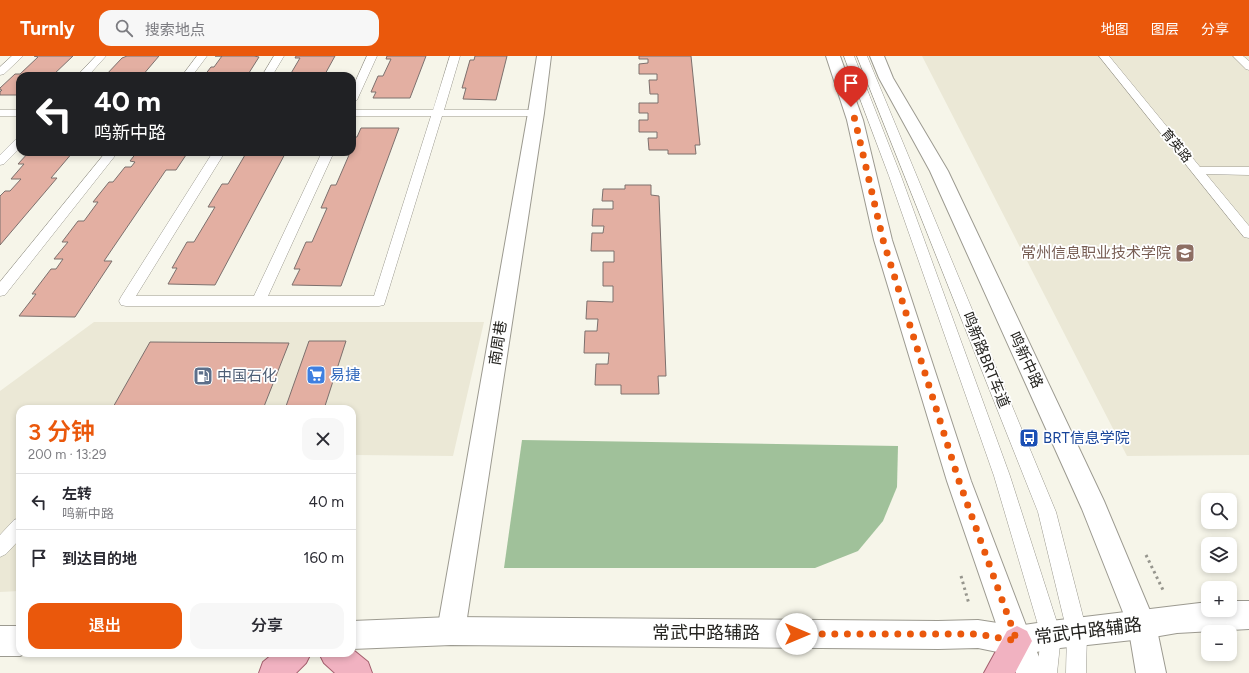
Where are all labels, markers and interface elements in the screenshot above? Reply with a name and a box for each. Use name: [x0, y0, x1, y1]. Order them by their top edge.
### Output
search box: [99, 10, 379, 46]
text: Turnly: [20, 17, 75, 40]
icon: search: [113, 17, 135, 39]
text: 搜索地点: [145, 21, 205, 39]
text: 地图: [1101, 21, 1129, 38]
text: 图层: [1151, 21, 1179, 38]
text: 分享: [1201, 21, 1229, 38]
pin: [834, 66, 868, 107]
icon: arrive: [840, 72, 862, 94]
text: 40 m: [94, 84, 161, 118]
icon: left: [28, 88, 80, 140]
text: 鸣新中路: [94, 122, 166, 144]
street label: 育英路: [1159, 125, 1195, 165]
school or university icon: 常州信息职业技术学院: [1174, 242, 1196, 264]
place label: 常州信息职业技术学院: [1021, 244, 1171, 262]
street label: 鸣新路BRT车道: [959, 309, 1013, 411]
street label: 南周巷: [486, 319, 510, 367]
street label: 鸣新中路: [1005, 329, 1047, 391]
supermarket icon: 易捷: [305, 364, 327, 386]
fuel station icon: 中国石化: [192, 365, 214, 387]
place label: 易捷: [330, 366, 360, 384]
place label: 中国石化: [217, 367, 277, 385]
text: 3 分钟: [28, 417, 95, 446]
button: close: [302, 418, 344, 460]
bus stop icon: BRT信息学院: [1018, 427, 1040, 449]
place label: BRT信息学院: [1043, 429, 1130, 447]
text: 200 m · 13:29: [28, 447, 106, 462]
text: 左转: [62, 485, 92, 503]
icon: left: [28, 491, 50, 513]
text: 40 m: [309, 493, 344, 511]
map controls: [1201, 493, 1237, 661]
button: search: [1201, 493, 1237, 529]
text: 鸣新中路: [62, 506, 114, 521]
button: layers: [1201, 537, 1237, 573]
icon: arrive: [28, 547, 50, 569]
text: 160 m: [303, 549, 344, 567]
text: 到达目的地: [62, 550, 137, 568]
button: +: [1201, 581, 1237, 617]
button: 退出: [28, 603, 182, 649]
button: 分享: [190, 603, 344, 649]
position arrow: [776, 613, 818, 655]
street label: 常武中路辅路: [1033, 614, 1143, 648]
street label: 常武中路辅路: [652, 622, 760, 644]
button: −: [1201, 625, 1237, 661]

